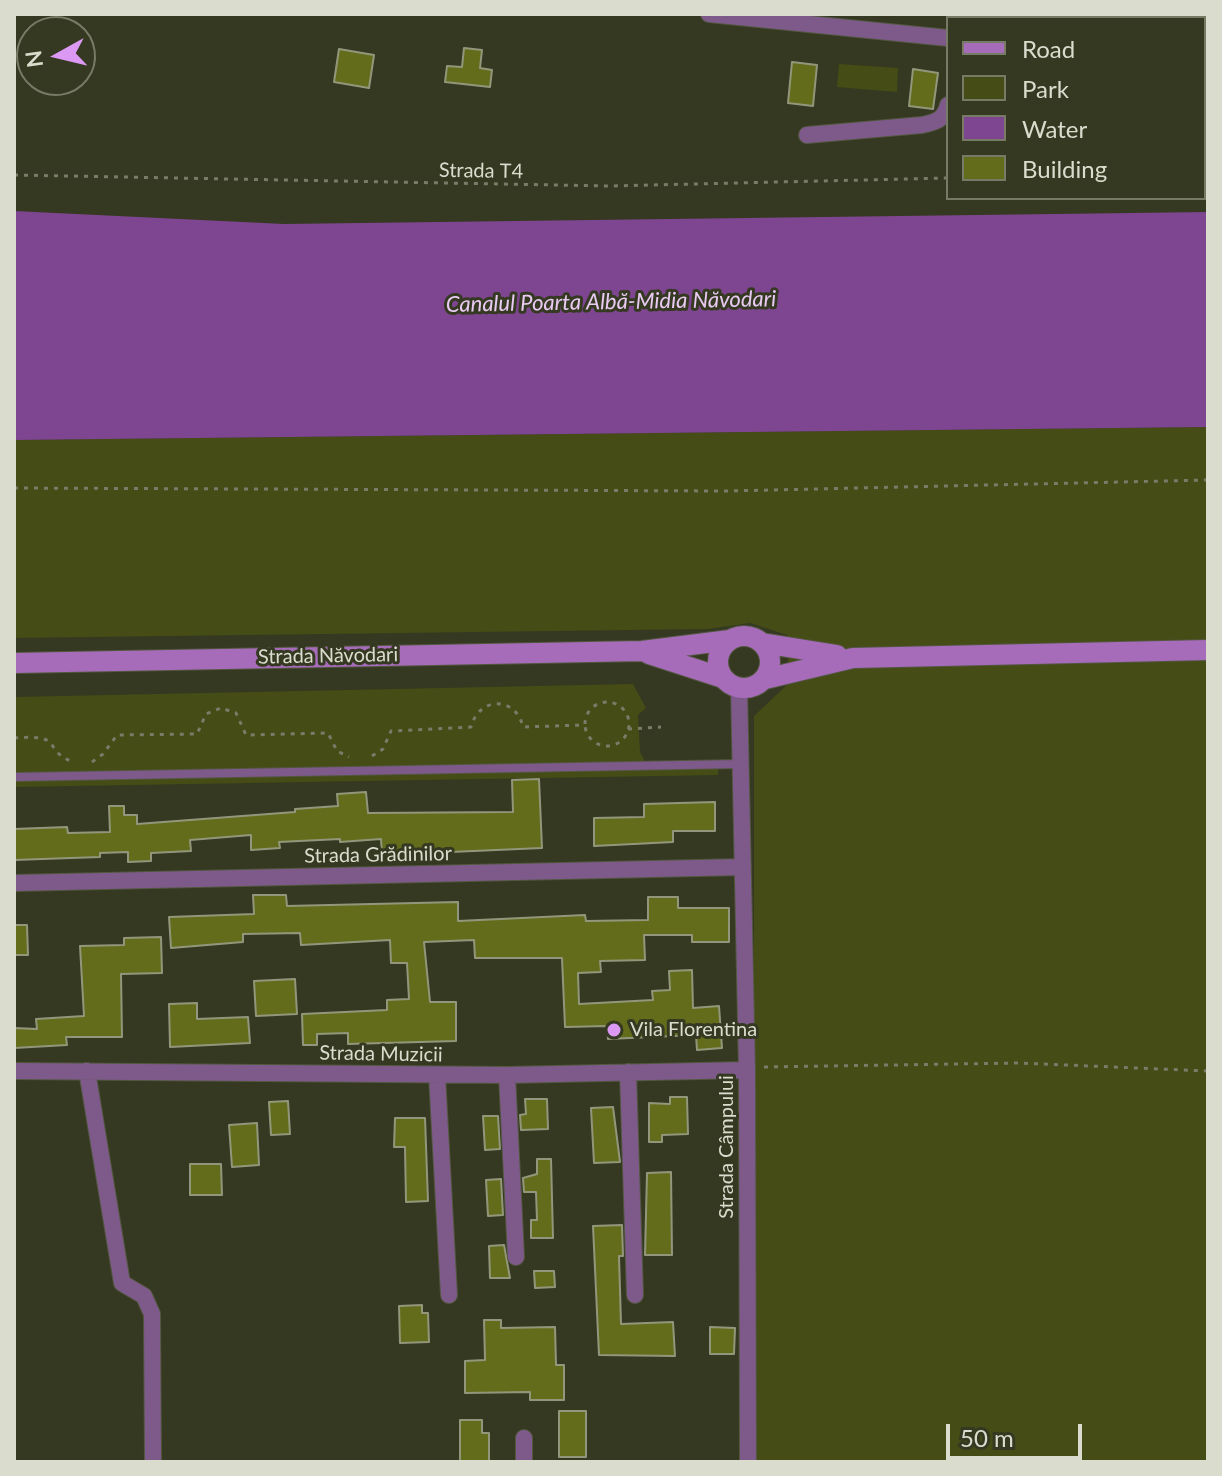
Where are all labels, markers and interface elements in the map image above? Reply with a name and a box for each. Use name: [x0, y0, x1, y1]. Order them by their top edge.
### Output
north arrow: [16, 16, 96, 96]
legend: [946, 16, 1206, 200]
text: Road: [1022, 34, 1075, 63]
text: N: [19, 49, 48, 69]
text: Park: [1022, 74, 1069, 103]
text: Water: [1022, 114, 1087, 143]
text: Building: [1022, 154, 1107, 183]
street label: Strada T4: [439, 158, 523, 184]
water label: Canalul Poarta Albă-Midia Năvodari: [446, 286, 776, 318]
street label: Strada Năvodari: [258, 643, 398, 669]
street label: Strada Grădinilor: [304, 842, 452, 868]
place label: Vila Florentina: [630, 1018, 757, 1042]
marker: Vila Florentina: [605, 1021, 623, 1039]
street label: Strada Muzicii: [319, 1041, 443, 1067]
street label: Strada Câmpului: [715, 1075, 739, 1219]
scale bar: [950, 1408, 1086, 1458]
text: 50 m: [960, 1423, 1014, 1452]

